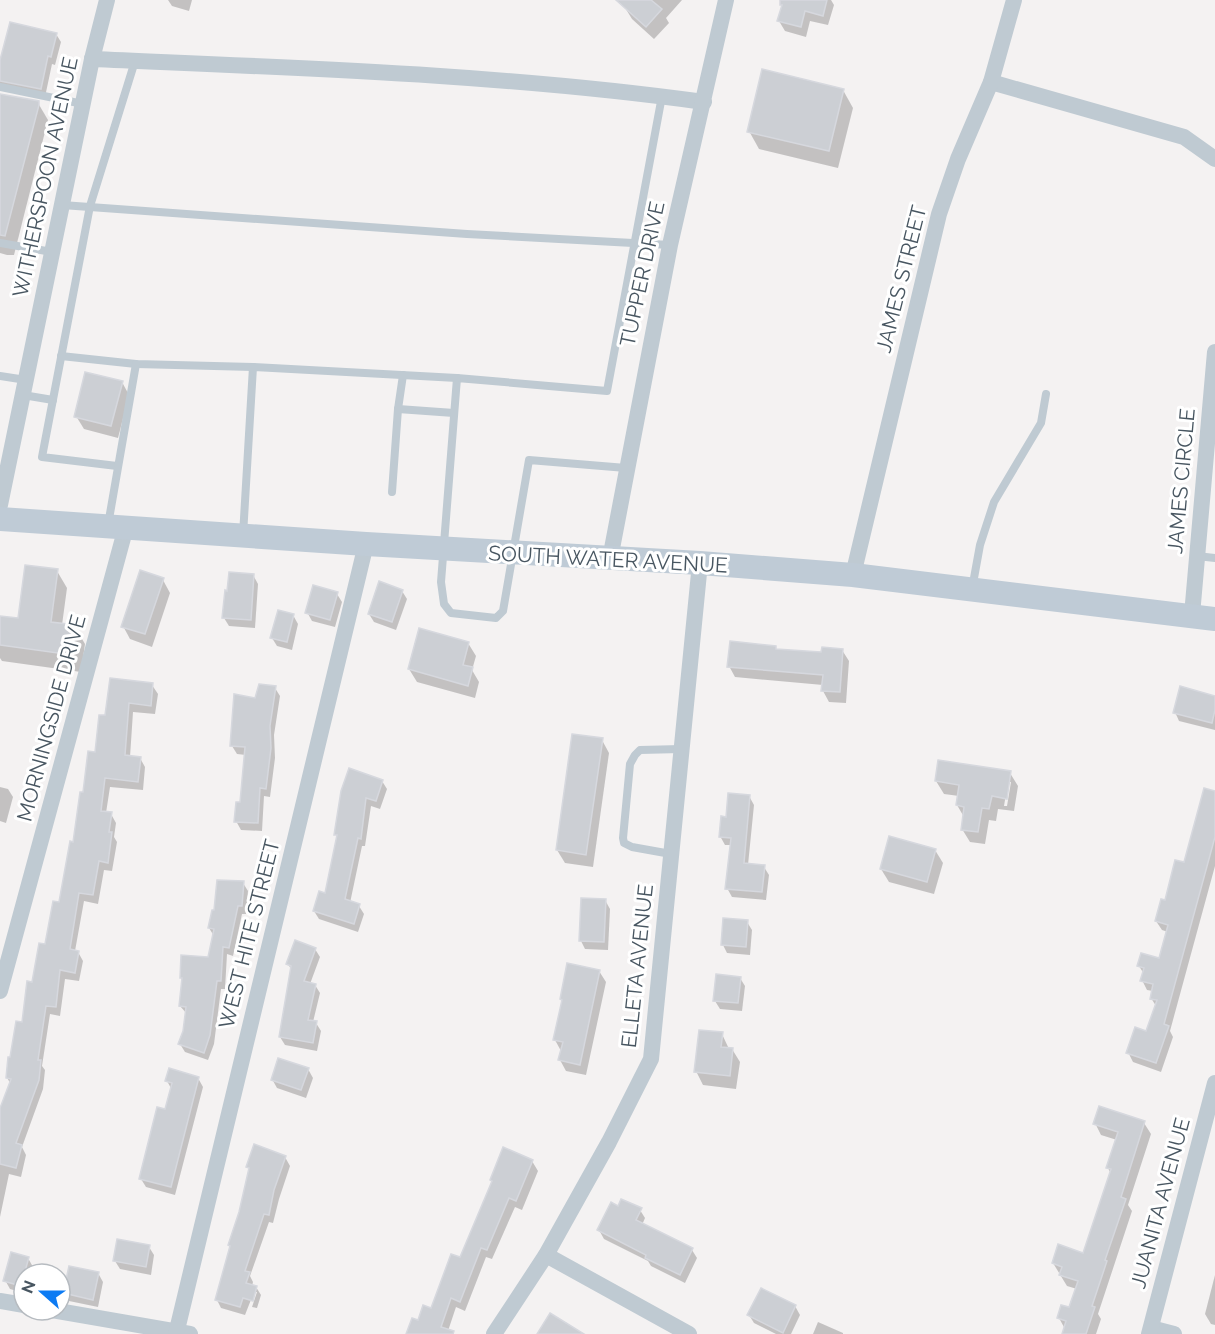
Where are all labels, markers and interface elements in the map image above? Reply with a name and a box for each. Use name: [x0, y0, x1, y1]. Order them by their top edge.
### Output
street label: WITHERSPOON AVENUE: [7, 55, 83, 299]
street label: TUPPER DRIVE: [614, 199, 670, 349]
street label: JAMES STREET: [871, 203, 931, 355]
street label: JAMES CIRCLE: [1162, 407, 1200, 555]
street label: SOUTH WATER AVENUE: [488, 540, 728, 578]
street label: MORNINGSIDE DRIVE: [11, 612, 91, 824]
street label: WEST HITE STREET: [213, 837, 285, 1031]
street label: ELLETA AVENUE: [616, 883, 658, 1049]
street label: JUANITA AVENUE: [1125, 1115, 1195, 1291]
north arrow: [12, 1262, 72, 1322]
text: N: [17, 1278, 40, 1296]

